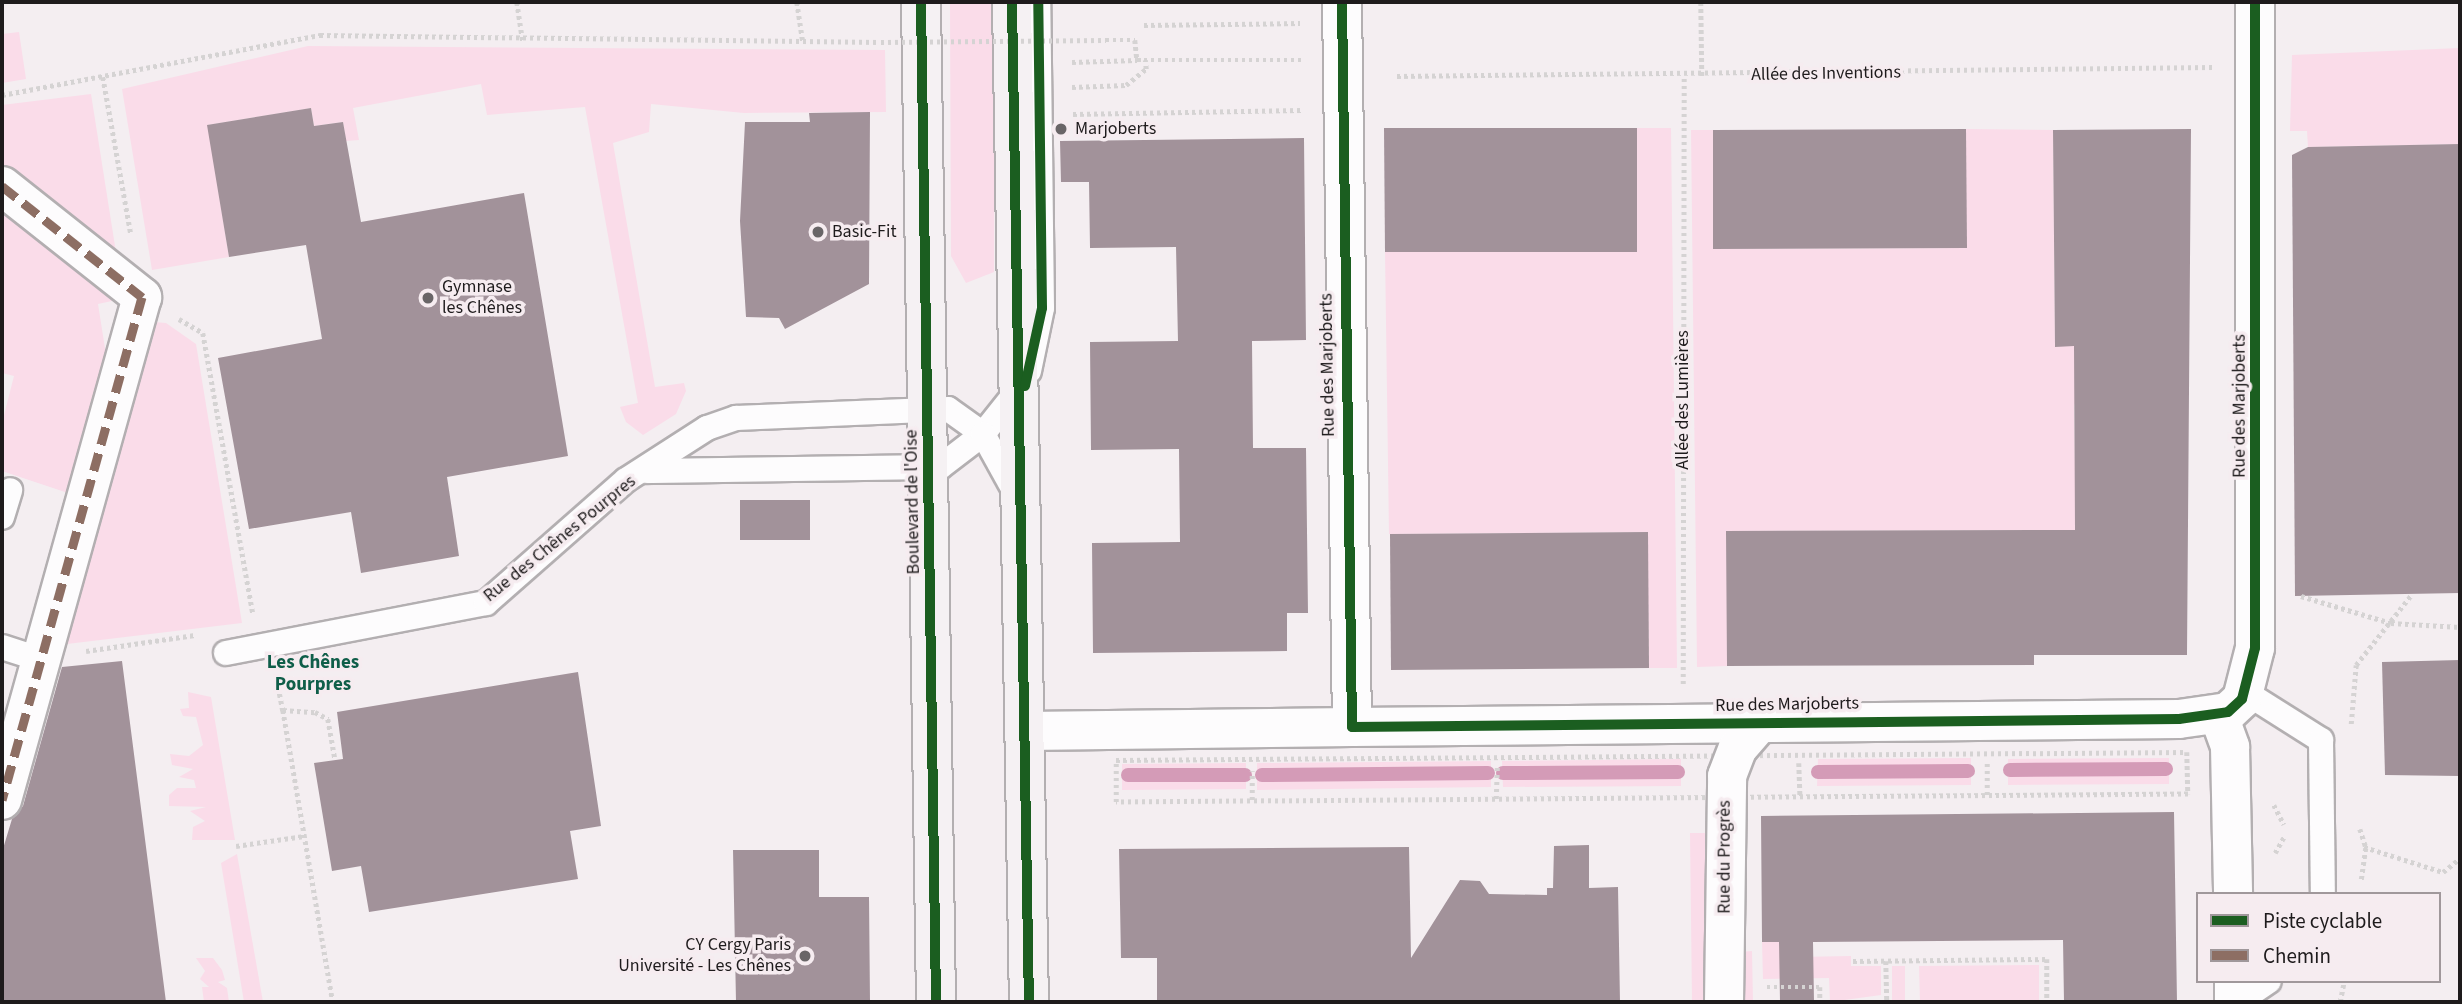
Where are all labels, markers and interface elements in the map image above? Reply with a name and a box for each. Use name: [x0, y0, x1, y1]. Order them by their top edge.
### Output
street label: Allée des Inventions: [1751, 62, 1901, 86]
place label: Marjoberts: [1075, 118, 1156, 140]
marker: Marjoberts: [1053, 121, 1069, 137]
place label: Basic-Fit: [832, 221, 896, 243]
marker: Basic-Fit: [810, 224, 826, 240]
place label: Gymnase les Chênes: [442, 277, 522, 320]
marker: Gymnase les Chênes: [420, 290, 436, 306]
street label: Rue des Marjoberts: [1316, 293, 1340, 437]
street label: Allée des Lumières: [1672, 330, 1694, 470]
street label: Rue des Marjoberts: [2229, 334, 2251, 478]
street label: Boulevard de l'Oise: [901, 429, 925, 575]
street label: Rue des Chênes Pourpres: [480, 471, 640, 607]
district label: Les Chênes Pourpres: [267, 652, 359, 696]
street label: Rue des Marjoberts: [1715, 693, 1859, 717]
street label: Rue du Progrès: [1714, 800, 1736, 914]
legend: [2196, 892, 2441, 983]
text: Piste cyclable: [2263, 906, 2382, 936]
place label: CY Cergy Paris Université - Les Chênes: [618, 935, 791, 978]
text: Chemin: [2263, 941, 2331, 971]
marker: CY Cergy Paris Université - Les Chênes: [797, 948, 813, 964]

